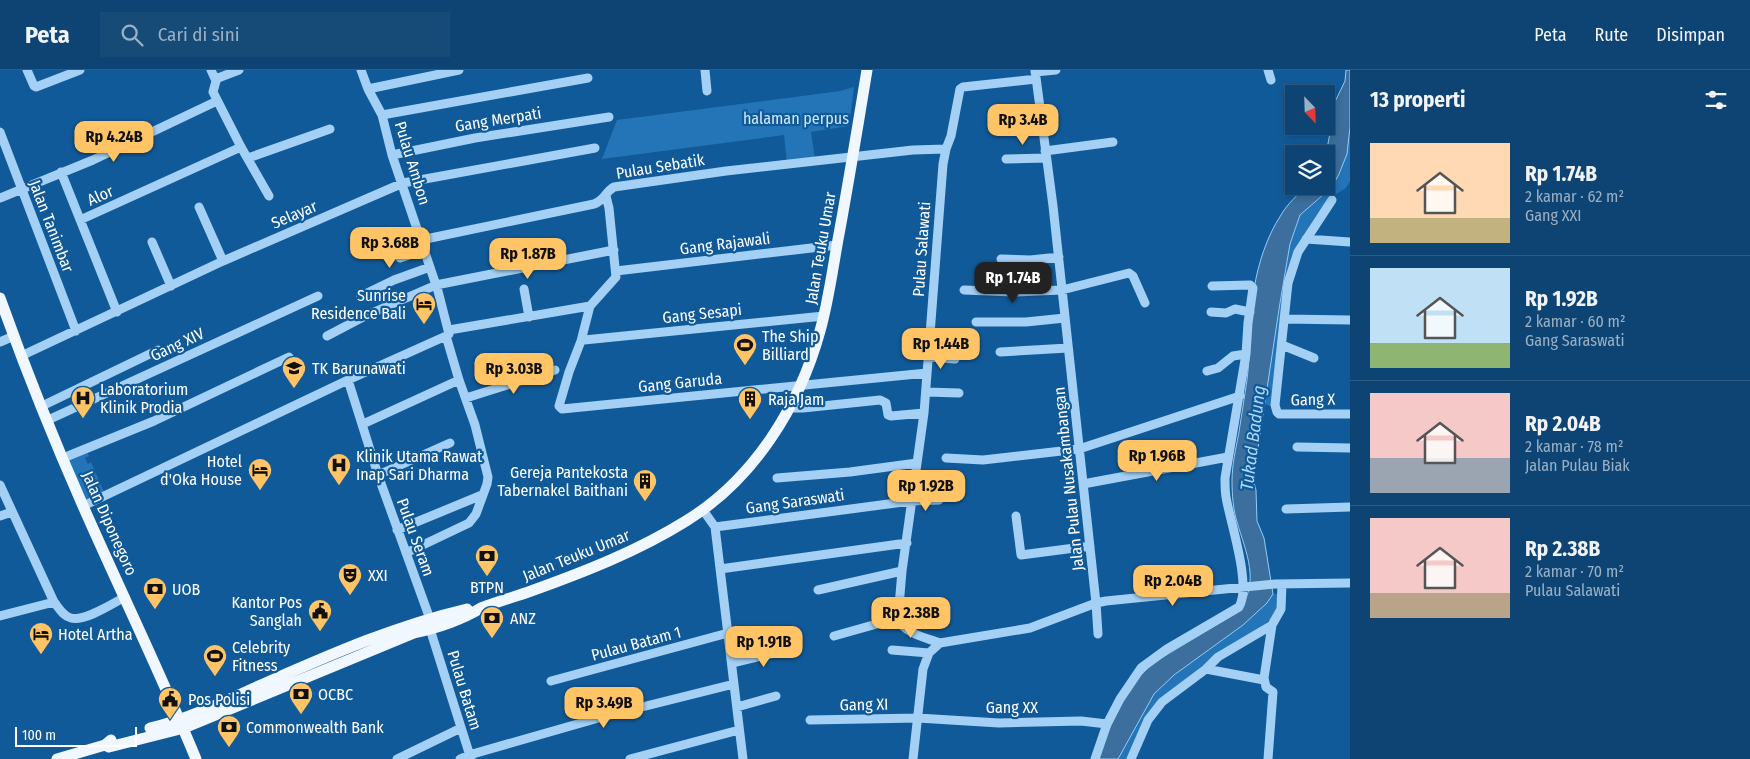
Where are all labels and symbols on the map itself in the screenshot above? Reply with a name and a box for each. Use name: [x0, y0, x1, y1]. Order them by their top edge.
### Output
north arrow: [1285, 85, 1335, 135]
street label: Gang Merpati: [454, 103, 543, 136]
pin: Rp 3.4B: [977, 104, 1069, 146]
park label: halaman perpus: [743, 109, 849, 128]
street label: Pulau Ambon: [391, 119, 434, 207]
pin: Rp 4.24B: [62, 121, 166, 163]
street label: Pulau Sebatik: [615, 150, 706, 183]
street label: Jalan Tanimbar: [25, 177, 78, 275]
street label: Alor: [84, 181, 117, 210]
street label: Jalan Teuku Umar: [801, 190, 840, 306]
street label: Selayar: [268, 196, 320, 233]
street label: Pulau Salawati: [909, 201, 934, 297]
pin: Rp 3.68B: [338, 226, 442, 269]
street label: Gang Rajawali: [679, 229, 771, 258]
pin: Rp 1.87B: [476, 238, 580, 280]
pin: Rp 1.74B: [961, 262, 1065, 304]
place label: Sunrise Residence Bali: [311, 286, 406, 323]
hotel icon: Sunrise Residence Bali: [411, 291, 437, 325]
street label: Gang Sesapi: [661, 300, 743, 327]
street label: Gang XIV: [147, 323, 208, 365]
place label: The Ship Billiard: [762, 327, 818, 364]
pin: Rp 1.44B: [889, 328, 993, 370]
sports icon: The Ship Billiard: [732, 332, 758, 366]
pin: Rp 3.03B: [462, 352, 566, 395]
school or university icon: TK Barunawati: [281, 355, 307, 389]
place label: TK Barunawati: [312, 359, 406, 378]
street label: Gang Garuda: [637, 369, 723, 396]
place label: Laboratorium Klinik Prodia: [100, 380, 188, 417]
water label: Tukad Badung: [1236, 384, 1270, 492]
hospital icon: Laboratorium Klinik Prodia: [70, 385, 96, 419]
building icon: Raja Jam: [737, 386, 763, 420]
street label: Jalan Pulau Nusakambangan: [1049, 386, 1088, 572]
place label: Raja Jam: [768, 390, 824, 409]
street label: Gang X: [1291, 390, 1336, 409]
pin: Rp 1.96B: [1105, 440, 1209, 482]
place label: Klinik Utama Rawat Inap Sari Dharma: [356, 447, 483, 484]
place label: Hotel d'Oka House: [160, 452, 242, 489]
hospital icon: Klinik Utama Rawat Inap Sari Dharma: [326, 452, 352, 486]
hotel icon: Hotel d'Oka House: [247, 457, 273, 491]
place label: Gereja Pantekosta Tabernakel Baithani: [497, 463, 628, 500]
street label: Jalan Diponegoro: [78, 468, 141, 578]
building icon: Gereja Pantekosta Tabernakel Baithani: [632, 468, 658, 502]
pin: Rp 1.92B: [874, 470, 978, 512]
street label: Gang Saraswati: [745, 485, 846, 518]
street label: Pulau Seram: [393, 496, 438, 579]
street label: Jalan Teuku Umar: [520, 525, 633, 586]
bank icon: BTPN: [474, 543, 500, 577]
theatre icon: XXI: [337, 562, 363, 596]
pin: Rp 2.04B: [1121, 564, 1225, 607]
place label: XXI: [368, 566, 388, 585]
bank icon: UOB: [142, 576, 168, 610]
place label: BTPN: [470, 578, 504, 597]
place label: UOB: [172, 580, 200, 599]
place label: Kantor Pos Sanglah: [231, 593, 302, 630]
pin: Rp 2.38B: [859, 596, 963, 639]
public building icon: Kantor Pos Sanglah: [307, 598, 333, 632]
bank icon: ANZ: [479, 605, 505, 639]
place label: ANZ: [510, 609, 536, 628]
hotel icon: Hotel Artha: [28, 621, 54, 655]
street label: Pulau Batam 1: [589, 622, 683, 665]
place label: Hotel Artha: [58, 625, 133, 644]
pin: Rp 1.91B: [712, 626, 816, 668]
place label: Celebrity Fitness: [232, 638, 291, 675]
sports icon: Celebrity Fitness: [202, 643, 228, 677]
street label: Pulau Batam: [443, 648, 486, 732]
bank icon: OCBC: [288, 681, 314, 715]
place label: OCBC: [318, 685, 353, 704]
public building icon: Pos Polisi: [157, 686, 183, 720]
pin: Rp 3.49B: [552, 686, 656, 729]
place label: Pos Polisi: [188, 690, 250, 709]
street label: Gang XI: [839, 695, 889, 714]
street label: Gang XX: [986, 698, 1038, 717]
bank icon: Commonwealth Bank: [216, 714, 242, 748]
place label: Commonwealth Bank: [246, 718, 384, 737]
scale bar: [15, 724, 138, 747]

